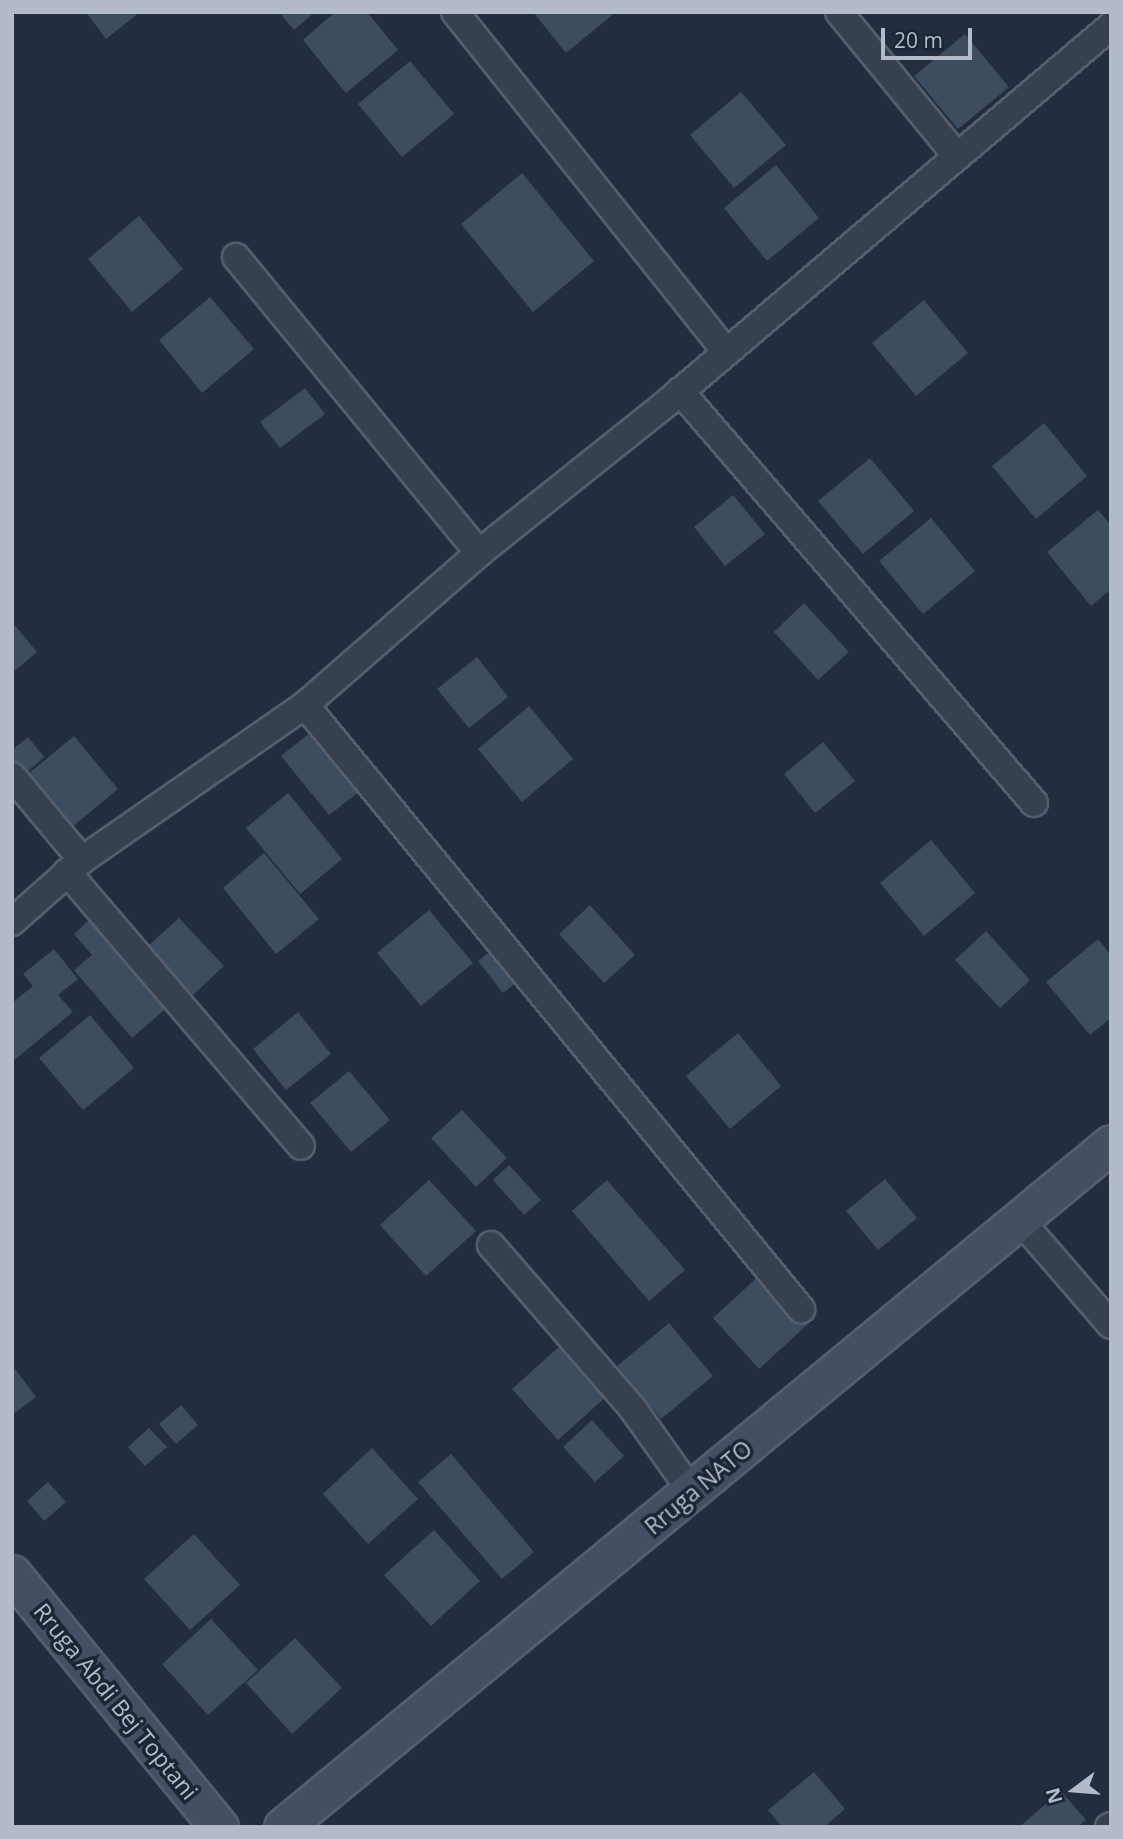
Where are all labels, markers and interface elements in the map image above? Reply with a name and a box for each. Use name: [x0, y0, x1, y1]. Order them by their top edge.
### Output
scale bar: [885, 14, 976, 58]
text: 20 m: [894, 26, 943, 54]
street label: Rruga NATO: [639, 1434, 757, 1540]
street label: Rruga Abdi Bej Toptani: [28, 1597, 204, 1805]
north arrow: [1039, 1755, 1109, 1825]
text: N: [1039, 1785, 1068, 1807]

